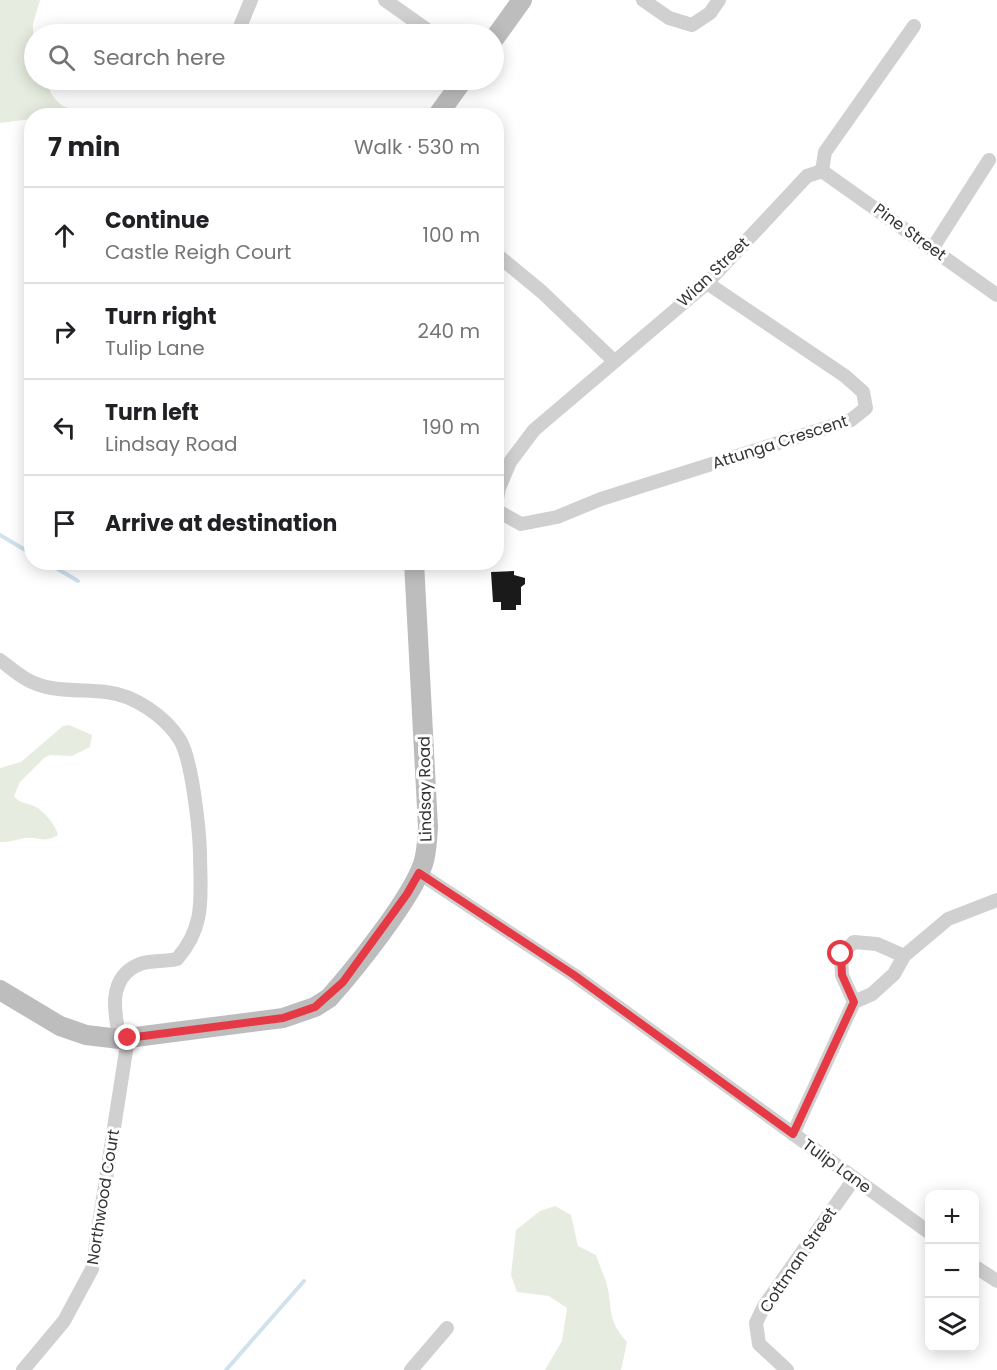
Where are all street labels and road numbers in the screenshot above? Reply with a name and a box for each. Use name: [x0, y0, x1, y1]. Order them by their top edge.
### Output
street label: Pine Street: [869, 198, 951, 266]
street label: Wian Street: [672, 232, 754, 312]
street label: Attunga Crescent: [709, 409, 851, 475]
street label: Lindsay Road: [413, 736, 437, 842]
street label: Northwood Court: [81, 1127, 125, 1266]
street label: Tulip Lane: [798, 1133, 876, 1199]
street label: Cottman Street: [754, 1202, 842, 1317]

